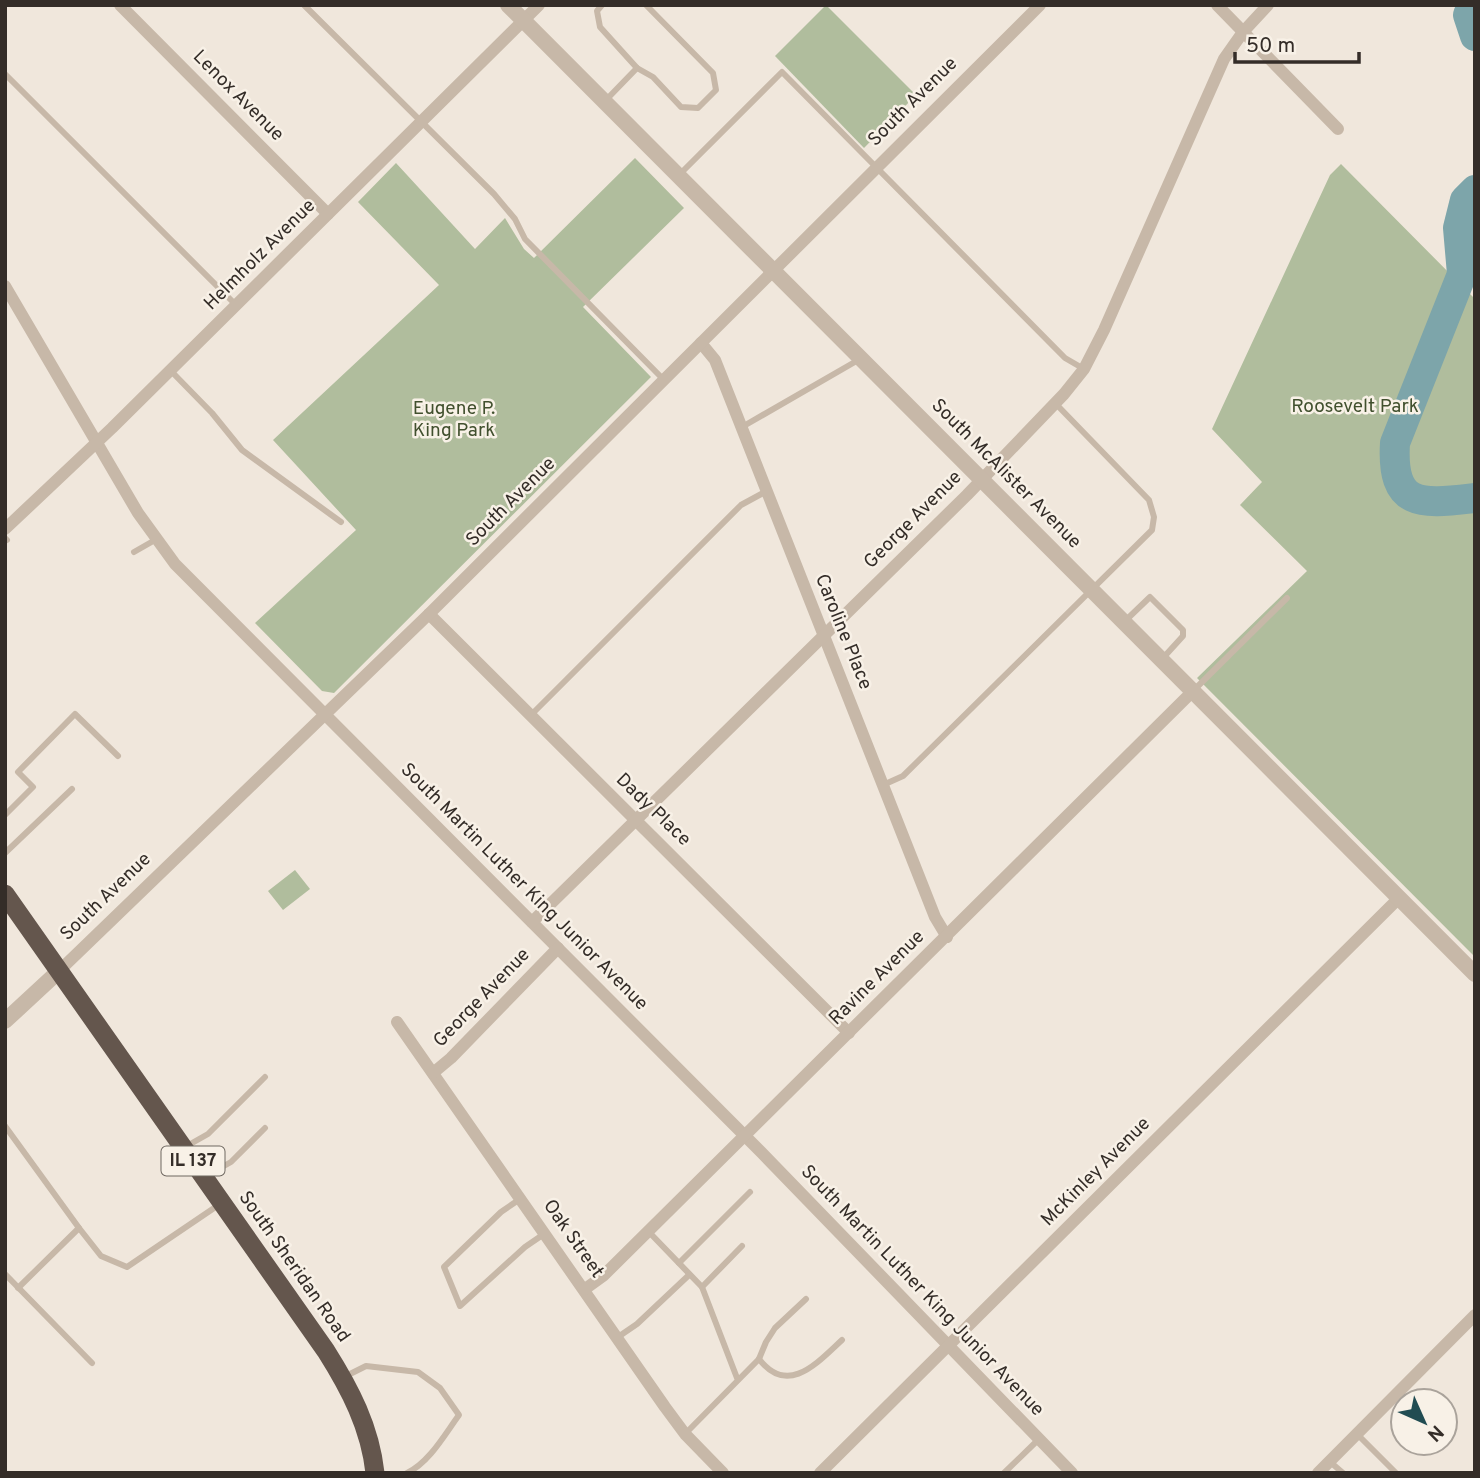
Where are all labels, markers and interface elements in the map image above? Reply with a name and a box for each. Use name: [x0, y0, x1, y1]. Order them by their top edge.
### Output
scale bar: [1235, 21, 1359, 65]
text: 50 m: [1246, 33, 1295, 60]
street label: Lenox Avenue: [187, 45, 289, 147]
street label: South Avenue: [863, 52, 963, 152]
street label: Helmholz Avenue: [199, 194, 321, 316]
street label: South McAlister Avenue: [926, 394, 1086, 554]
park label: Roosevelt Park: [1291, 395, 1419, 419]
park label: Eugene P. King Park: [413, 397, 495, 443]
street label: South Avenue: [461, 452, 561, 552]
street label: George Avenue: [859, 466, 967, 574]
street label: Caroline Place: [809, 571, 877, 693]
street label: South Martin Luther King Junior Avenue: [395, 758, 653, 1016]
street label: Dady Place: [610, 768, 696, 852]
street label: South Avenue: [56, 848, 156, 946]
street label: Ravine Avenue: [824, 925, 930, 1031]
street label: George Avenue: [429, 943, 535, 1053]
street label: McKinley Avenue: [1036, 1112, 1156, 1232]
road number: IL 137: [162, 1146, 224, 1176]
street label: South Martin Luther King Junior Avenue: [795, 1160, 1049, 1422]
street label: South Sheridan Road: [233, 1187, 355, 1347]
street label: Oak Street: [537, 1195, 609, 1283]
north arrow: [1389, 1387, 1459, 1457]
text: N: [1421, 1419, 1448, 1446]

